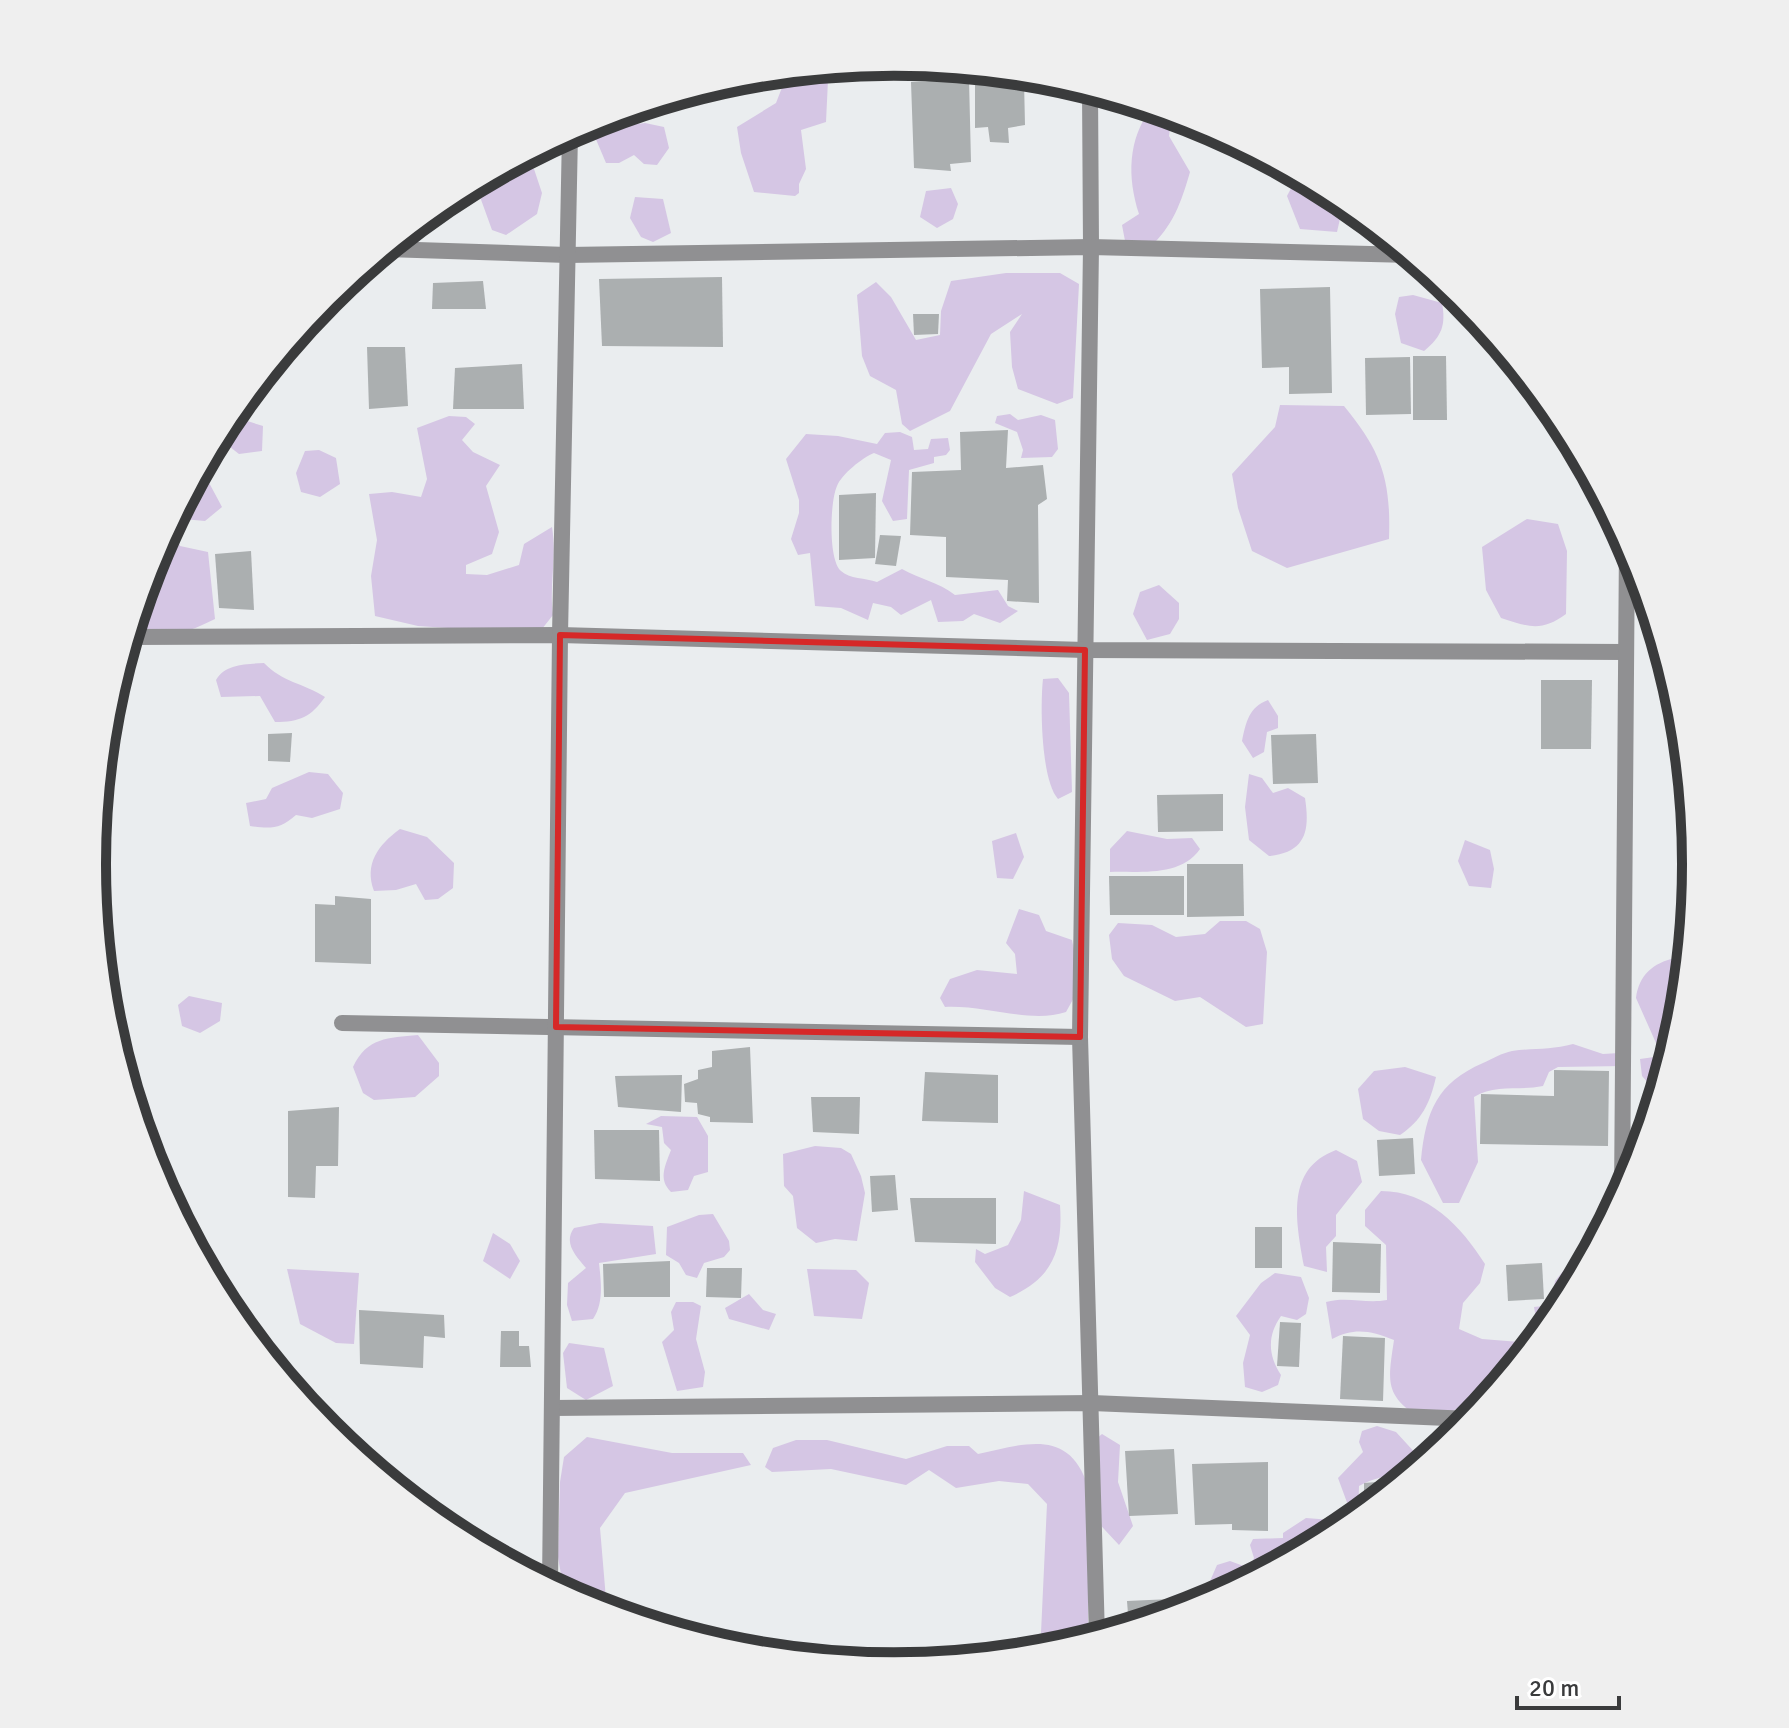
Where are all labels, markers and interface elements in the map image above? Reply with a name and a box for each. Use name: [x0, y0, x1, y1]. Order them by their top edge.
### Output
scale bar: [1517, 1660, 1619, 1710]
text: 20 m: [1529, 1673, 1579, 1703]

